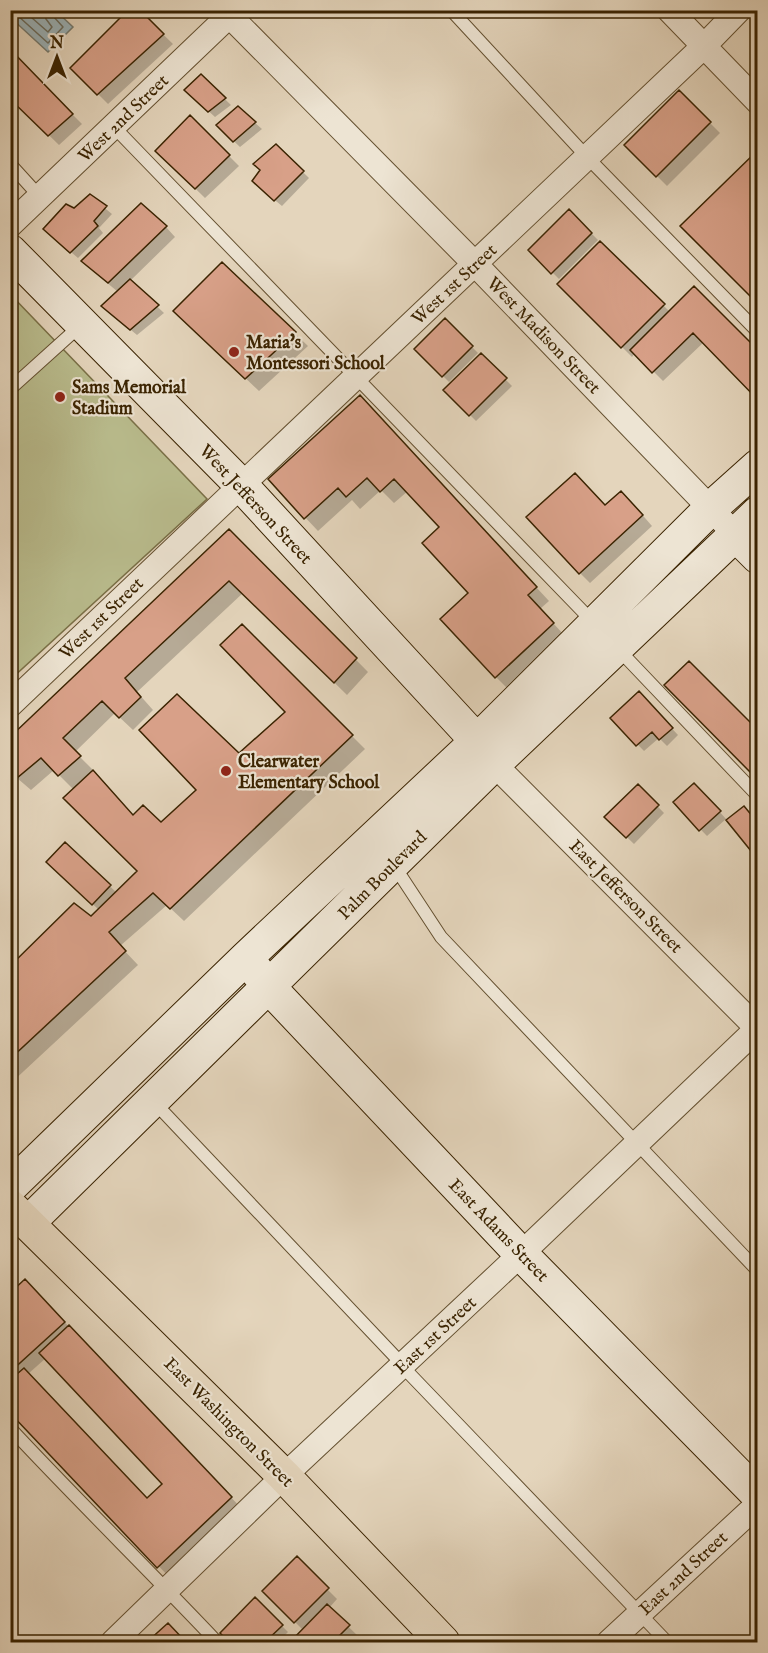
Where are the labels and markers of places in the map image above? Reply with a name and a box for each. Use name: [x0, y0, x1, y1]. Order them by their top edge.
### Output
place label: Maria's Montessori School: [246, 332, 386, 376]
marker: Maria's Montessori School: [227, 345, 241, 359]
place label: Sams Memorial Stadium: [72, 377, 187, 421]
marker: Sams Memorial Stadium: [53, 390, 67, 404]
place label: Clearwater Elementary School: [238, 751, 380, 795]
marker: Clearwater Elementary School: [219, 764, 233, 778]

